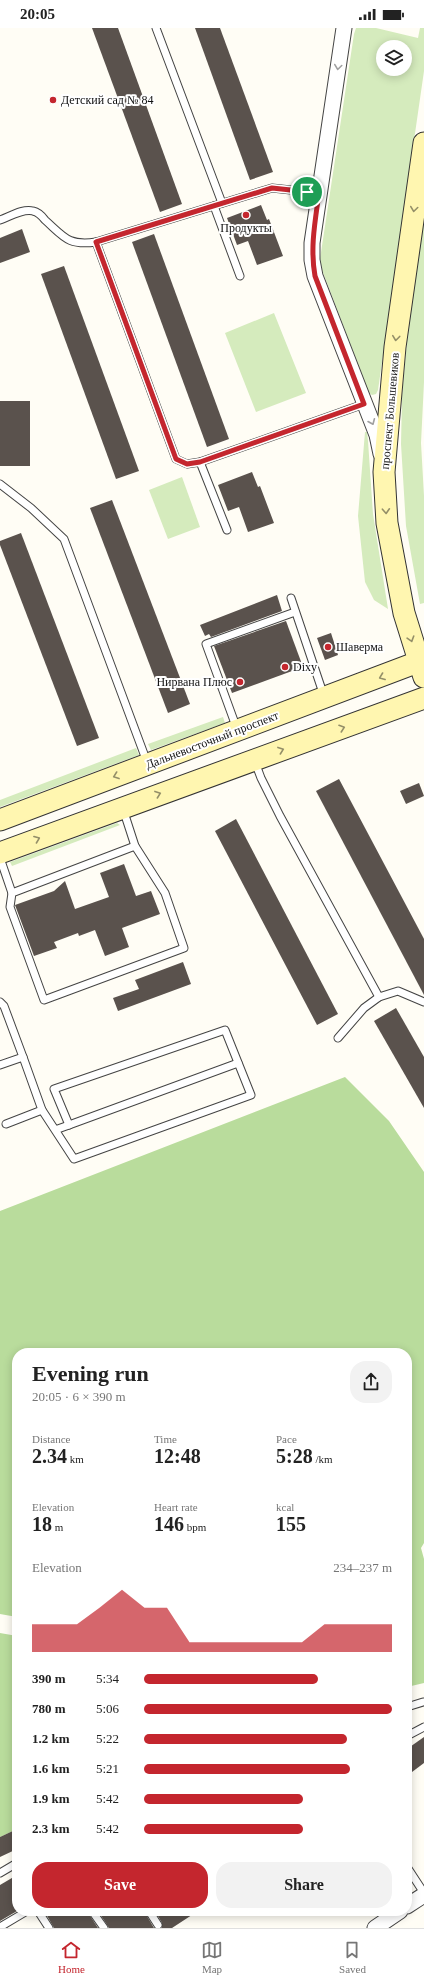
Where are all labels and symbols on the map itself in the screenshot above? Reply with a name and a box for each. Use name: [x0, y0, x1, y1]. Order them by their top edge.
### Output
one-way arrow: [334, 63, 343, 70]
place label: Детский сад № 84: [61, 93, 153, 107]
marker: Детский сад № 84: [48, 95, 58, 105]
pin: [290, 175, 324, 209]
one-way arrow: [410, 206, 419, 212]
marker: Продукты: [241, 210, 251, 220]
place label: Продукты: [220, 221, 272, 235]
one-way arrow: [392, 335, 401, 341]
street label: проспект Большевиков: [378, 352, 402, 470]
one-way arrow: [367, 418, 375, 425]
one-way arrow: [382, 508, 391, 514]
one-way arrow: [406, 635, 415, 642]
place label: Шаверма: [336, 640, 384, 654]
marker: Шаверма: [323, 642, 333, 652]
place label: Dixy: [293, 660, 317, 674]
marker: Dixy: [280, 662, 290, 672]
one-way arrow: [379, 672, 386, 680]
place label: Нирвана Плюс: [156, 675, 232, 689]
marker: Нирвана Плюс: [235, 677, 245, 687]
street label: Дальневосточный проспект: [143, 708, 281, 772]
one-way arrow: [339, 724, 346, 733]
one-way arrow: [277, 747, 284, 755]
one-way arrow: [113, 772, 120, 780]
one-way arrow: [155, 790, 162, 799]
one-way arrow: [33, 836, 40, 844]

